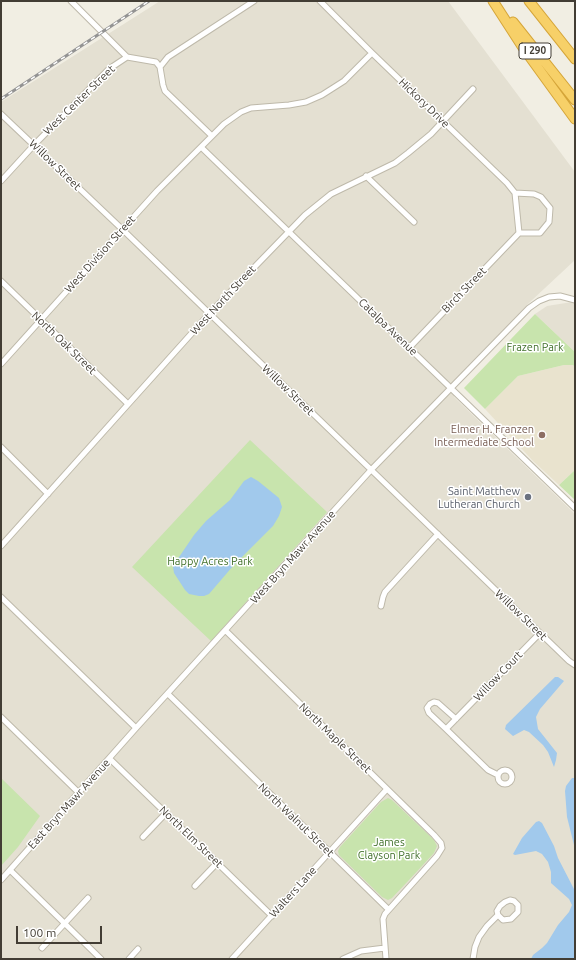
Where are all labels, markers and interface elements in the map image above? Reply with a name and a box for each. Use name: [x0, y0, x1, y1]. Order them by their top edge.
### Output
road number: I 290: [519, 43, 551, 59]
street label: West Center Street: [40, 62, 118, 138]
street label: Hickory Drive: [396, 76, 452, 130]
street label: Willow Street: [26, 137, 84, 193]
street label: West Division Street: [62, 213, 138, 295]
street label: West North Street: [187, 263, 259, 337]
street label: Birch Street: [439, 264, 489, 316]
street label: Catalpa Avenue: [356, 296, 420, 358]
street label: North Oak Street: [29, 309, 99, 377]
park label: Frazen Park: [506, 340, 564, 354]
street label: Willow Street: [259, 362, 317, 418]
place label: Elmer H. Franzen Intermediate School: [434, 422, 534, 448]
marker: Elmer H. Franzen Intermediate School: [537, 430, 547, 440]
place label: Saint Matthew Lutheran Church: [438, 484, 520, 510]
marker: Saint Matthew Lutheran Church: [523, 492, 533, 502]
street label: West Bryn Mawr Avenue: [248, 508, 338, 606]
park label: Happy Acres Park: [167, 554, 253, 568]
street label: Willow Street: [492, 587, 550, 643]
street label: Willow Court: [471, 648, 525, 704]
street label: North Maple Street: [296, 700, 374, 776]
street label: East Bryn Mawr Avenue: [25, 756, 113, 852]
street label: North Walnut Street: [255, 780, 337, 860]
street label: North Elm Street: [156, 803, 226, 871]
park label: James Clayson Park: [358, 835, 420, 861]
street label: Walters Lane: [267, 864, 319, 920]
scale bar: [18, 918, 104, 944]
text: 100 m: [23, 926, 56, 939]

